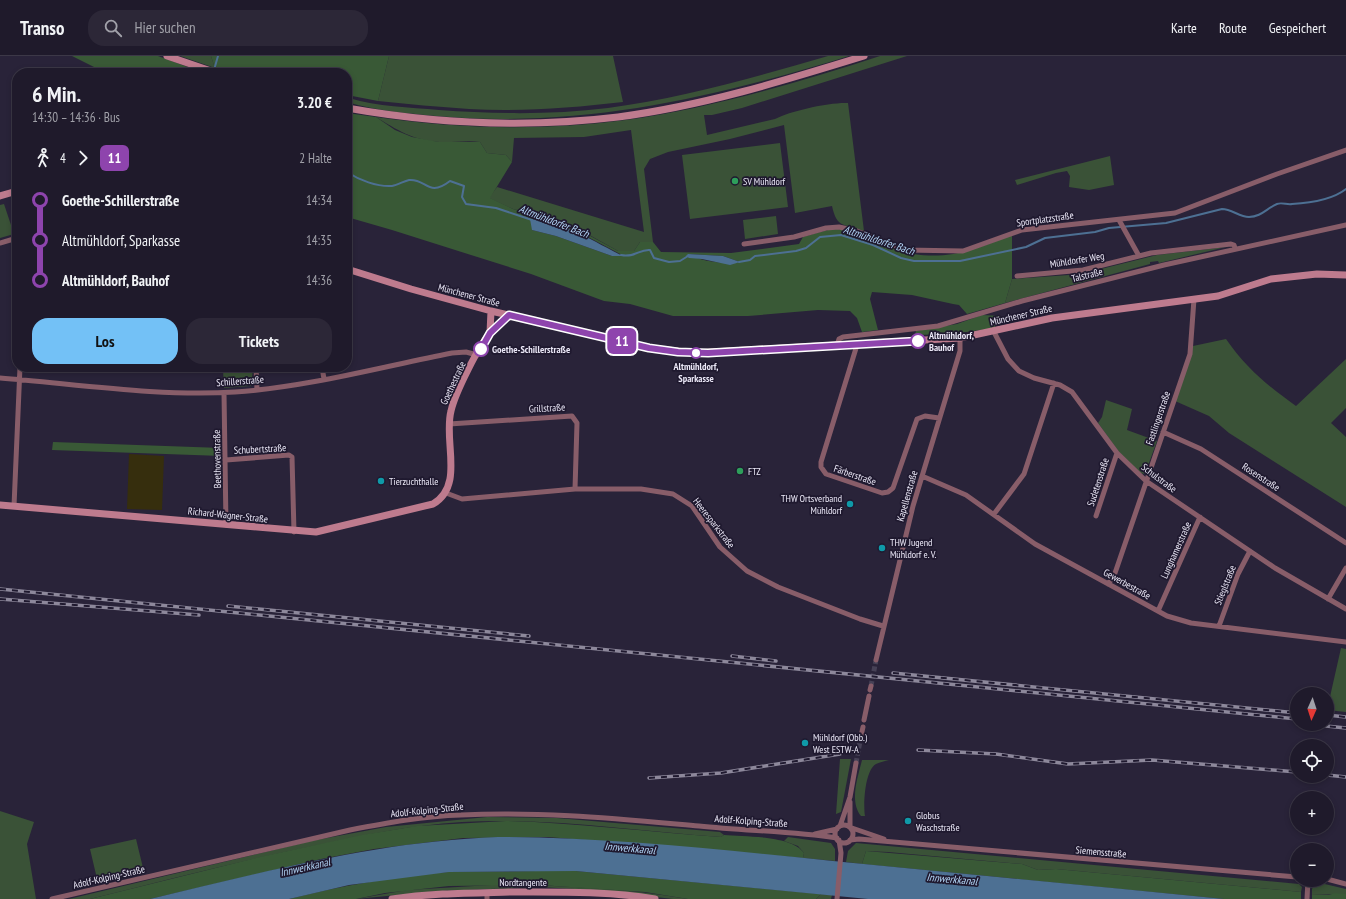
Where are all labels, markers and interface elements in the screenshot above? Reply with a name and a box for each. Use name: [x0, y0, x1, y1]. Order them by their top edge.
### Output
search box: [88, 10, 368, 46]
text: Transo: [20, 16, 64, 40]
icon: search: [102, 17, 124, 39]
text: Hier suchen: [134, 18, 196, 37]
text: Karte: [1171, 19, 1197, 37]
text: Route: [1219, 19, 1247, 37]
text: Gespeichert: [1269, 19, 1326, 37]
text: 6 Min.: [32, 80, 81, 108]
text: 3.20 €: [297, 93, 332, 112]
text: 14:30 – 14:36 · Bus: [32, 109, 120, 126]
icon: walk: [32, 147, 54, 169]
icon: forward: [72, 147, 94, 169]
text: 11: [108, 149, 121, 167]
text: 4: [60, 150, 66, 167]
text: 2 Halte: [299, 150, 332, 167]
place label: SV Mühldorf: [743, 175, 786, 188]
marker: SV Mühldorf: [730, 176, 740, 186]
text: Goethe-Schillerstraße: [62, 191, 179, 210]
text: 14:34: [306, 192, 332, 209]
water label: Altmühldorfer Bach: [517, 201, 592, 241]
street label: Sportplatzstraße: [1016, 209, 1074, 229]
water label: Altmühldorfer Bach: [842, 222, 917, 258]
text: Altmühldorf, Sparkasse: [62, 231, 180, 250]
text: 14:35: [306, 232, 332, 249]
street label: Mühldorfer Weg: [1049, 249, 1105, 271]
street label: Talstraße: [1070, 265, 1104, 285]
text: Altmühldorf, Bauhof: [62, 271, 169, 290]
text: 14:36: [306, 272, 332, 289]
street label: Münchener Straße: [437, 281, 501, 309]
street label: Münchener Straße: [989, 302, 1053, 328]
button: Los: [32, 318, 178, 364]
button: Tickets: [186, 318, 332, 364]
line badge: 11: [604, 328, 640, 354]
place label: Altmühldorf, Bauhof: [928, 329, 974, 354]
text: 11: [615, 332, 629, 350]
marker: Altmühldorf, Bauhof: [910, 333, 926, 349]
marker: Goethe-Schillerstraße: [473, 341, 489, 357]
place label: Goethe-Schillerstraße: [492, 343, 570, 356]
marker: Altmühldorf, Sparkasse: [690, 347, 702, 359]
street label: Goethestraße: [437, 359, 469, 407]
place label: Altmühldorf, Sparkasse: [673, 360, 718, 385]
street label: Schillerstraße: [216, 373, 264, 389]
street label: Fastlingerstraße: [1143, 389, 1173, 447]
street label: Grillstraße: [528, 401, 566, 415]
street label: Beethovenstraße: [210, 430, 224, 488]
street label: Schubertstraße: [233, 441, 287, 457]
street label: Sudetenstraße: [1084, 456, 1112, 508]
street label: Rosenstraße: [1240, 460, 1282, 494]
street label: Schulstraße: [1139, 461, 1179, 495]
street label: Färberstraße: [832, 462, 878, 488]
place label: FTZ: [748, 465, 761, 478]
marker: FTZ: [735, 466, 745, 476]
street label: Kapellenstraße: [894, 469, 920, 523]
place label: Tierzuchthalle: [389, 475, 438, 488]
marker: Tierzuchthalle: [376, 476, 386, 486]
place label: THW Ortsverband Mühldorf: [781, 492, 842, 517]
street label: Heeresparkstraße: [690, 495, 738, 551]
marker: THW Ortsverband Mühldorf: [845, 499, 855, 509]
street label: Richard-Wagner-Straße: [187, 504, 269, 526]
street label: Lunghamerstraße: [1158, 520, 1194, 580]
place label: THW Jugend Mühldorf e. V.: [890, 536, 936, 561]
marker: THW Jugend Mühldorf e. V.: [877, 543, 887, 553]
street label: Stieglstraße: [1211, 563, 1239, 607]
street label: Gewerbestraße: [1101, 566, 1153, 602]
north arrow: [1290, 687, 1334, 731]
map controls: [1290, 687, 1334, 887]
place label: Mühldorf (Obb.) West ESTW-A: [813, 731, 868, 756]
marker: Mühldorf (Obb.) West ESTW-A: [800, 738, 810, 748]
button: locate: [1290, 739, 1334, 783]
button: +: [1290, 791, 1334, 835]
street label: Adolf-Kolping-Straße: [390, 800, 464, 820]
place label: Globus Waschstraße: [916, 809, 960, 834]
street label: Adolf-Kolping-Straße: [714, 812, 788, 830]
marker: Globus Waschstraße: [903, 816, 913, 826]
water label: Innwerkkanal: [604, 839, 657, 857]
street label: Siemensstraße: [1075, 843, 1127, 861]
button: −: [1290, 843, 1334, 887]
water label: Innwerkkanal: [279, 854, 333, 880]
street label: Adolf-Kolping-Straße: [72, 862, 146, 892]
water label: Innwerkkanal: [926, 870, 979, 888]
street label: Nordtangente: [499, 876, 547, 889]

